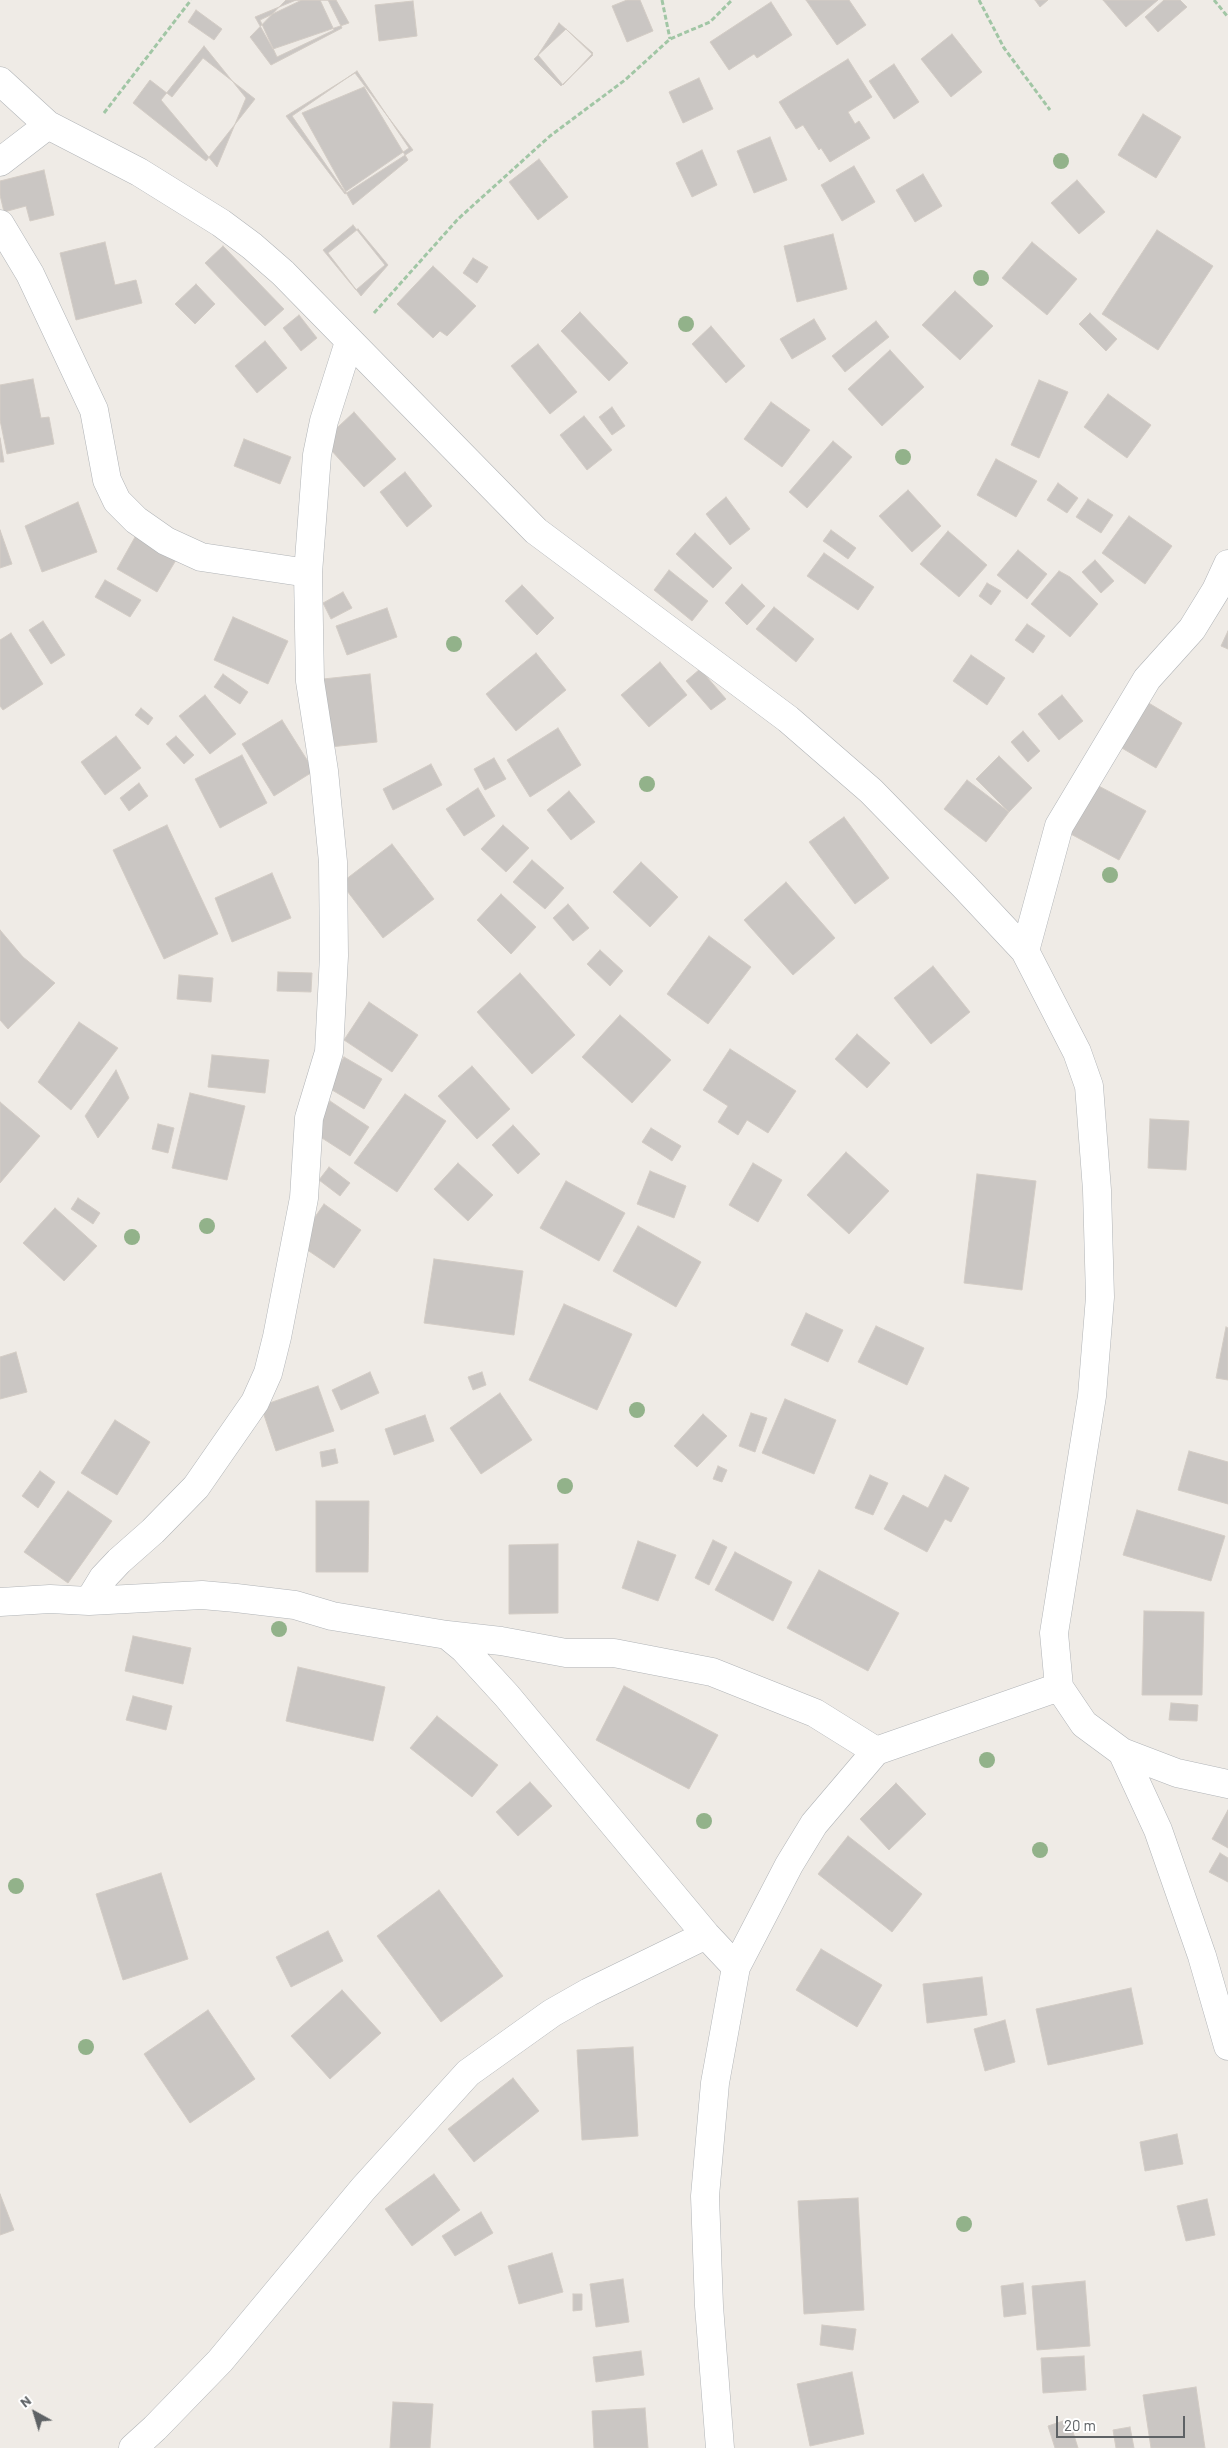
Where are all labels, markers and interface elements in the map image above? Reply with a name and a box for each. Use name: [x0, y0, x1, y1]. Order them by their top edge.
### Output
north arrow: [10, 2388, 60, 2438]
text: N: [16, 2391, 34, 2410]
scale bar: [1058, 2406, 1187, 2438]
text: 20 m: [1064, 2416, 1096, 2434]

